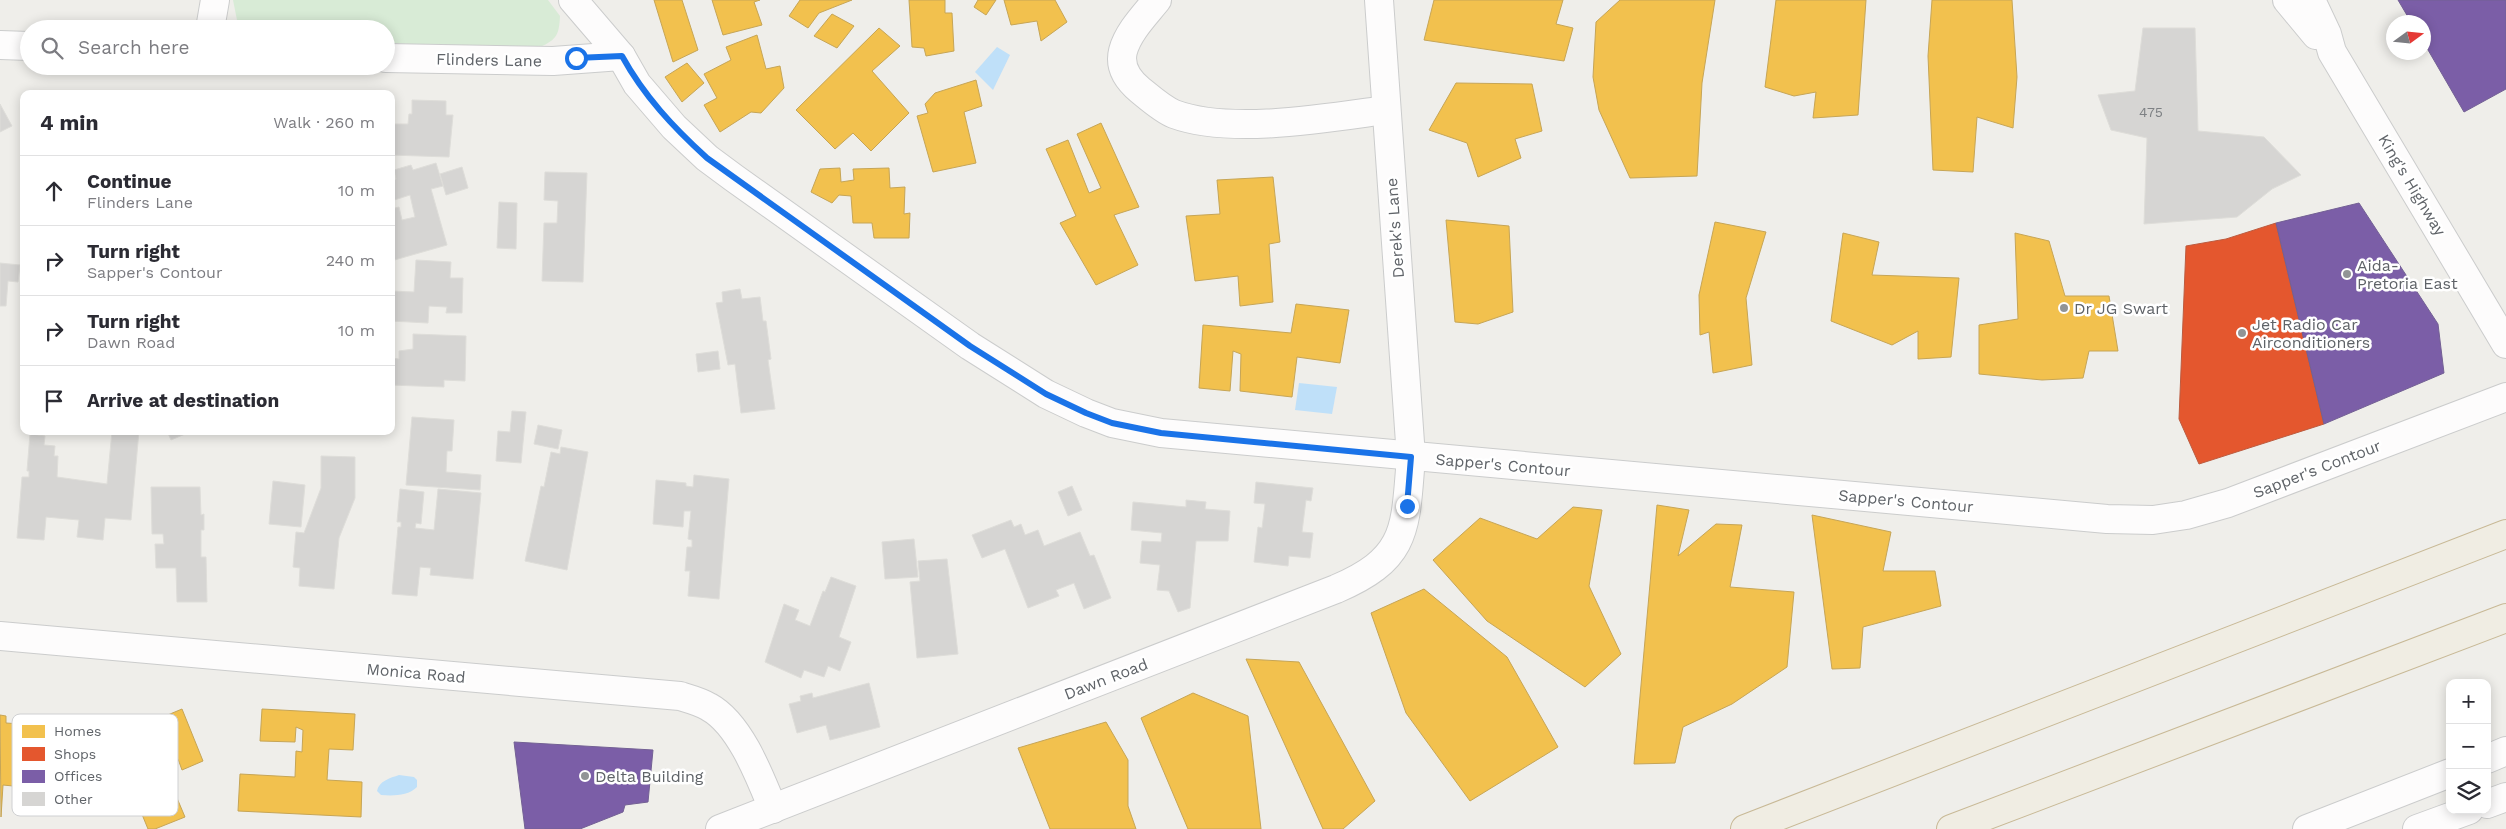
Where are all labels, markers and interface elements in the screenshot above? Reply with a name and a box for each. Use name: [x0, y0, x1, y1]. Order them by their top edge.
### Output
north arrow: [2386, 15, 2431, 60]
search box: [20, 20, 395, 75]
icon: search: [38, 34, 66, 62]
text: Search here: [78, 36, 189, 59]
route start: [565, 47, 588, 70]
street label: Flinders Lane: [436, 50, 542, 70]
house number: 475: [2139, 104, 2163, 120]
text: 4 min: [40, 110, 98, 135]
text: Walk · 260 m: [273, 113, 375, 132]
street label: King's Highway: [2374, 131, 2450, 240]
text: Continue: [87, 170, 171, 193]
icon: ahead: [40, 177, 68, 205]
street label: Derek's Lane: [1382, 177, 1408, 279]
text: 10 m: [338, 181, 375, 200]
text: Flinders Lane: [87, 193, 193, 212]
text: Turn right: [87, 240, 180, 263]
icon: right: [40, 247, 68, 275]
text: 240 m: [326, 251, 375, 270]
place label: Aida- Pretoria East: [2357, 256, 2458, 293]
text: Sapper's Contour: [87, 263, 222, 282]
marker: Aida- Pretoria East: [2341, 268, 2353, 280]
place label: Dr JG Swart: [2074, 299, 2168, 318]
marker: Dr JG Swart: [2058, 302, 2070, 314]
text: Turn right: [87, 310, 180, 333]
place label: Jet Radio Car Airconditioners: [2252, 315, 2370, 352]
icon: right: [40, 317, 68, 345]
text: 10 m: [338, 321, 375, 340]
marker: Jet Radio Car Airconditioners: [2236, 327, 2248, 339]
text: Dawn Road: [87, 333, 175, 352]
icon: arrive: [40, 387, 68, 415]
text: Arrive at destination: [87, 389, 279, 412]
street label: Sapper's Contour: [2250, 436, 2384, 502]
street label: Sapper's Contour: [1435, 450, 1572, 480]
street label: Sapper's Contour: [1838, 486, 1975, 516]
route end: [1396, 495, 1419, 518]
street label: Dawn Road: [1061, 654, 1151, 704]
street label: Monica Road: [366, 659, 466, 687]
map controls: [2446, 679, 2491, 814]
button: +: [2446, 679, 2491, 724]
legend: [12, 714, 178, 816]
text: Homes: [54, 723, 101, 739]
button: −: [2446, 724, 2491, 769]
text: Shops: [54, 746, 96, 762]
place label: Delta Building: [595, 767, 704, 786]
text: Offices: [54, 768, 103, 784]
button: layers: [2446, 769, 2491, 814]
marker: Delta Building: [579, 770, 591, 782]
text: Other: [54, 791, 93, 807]

